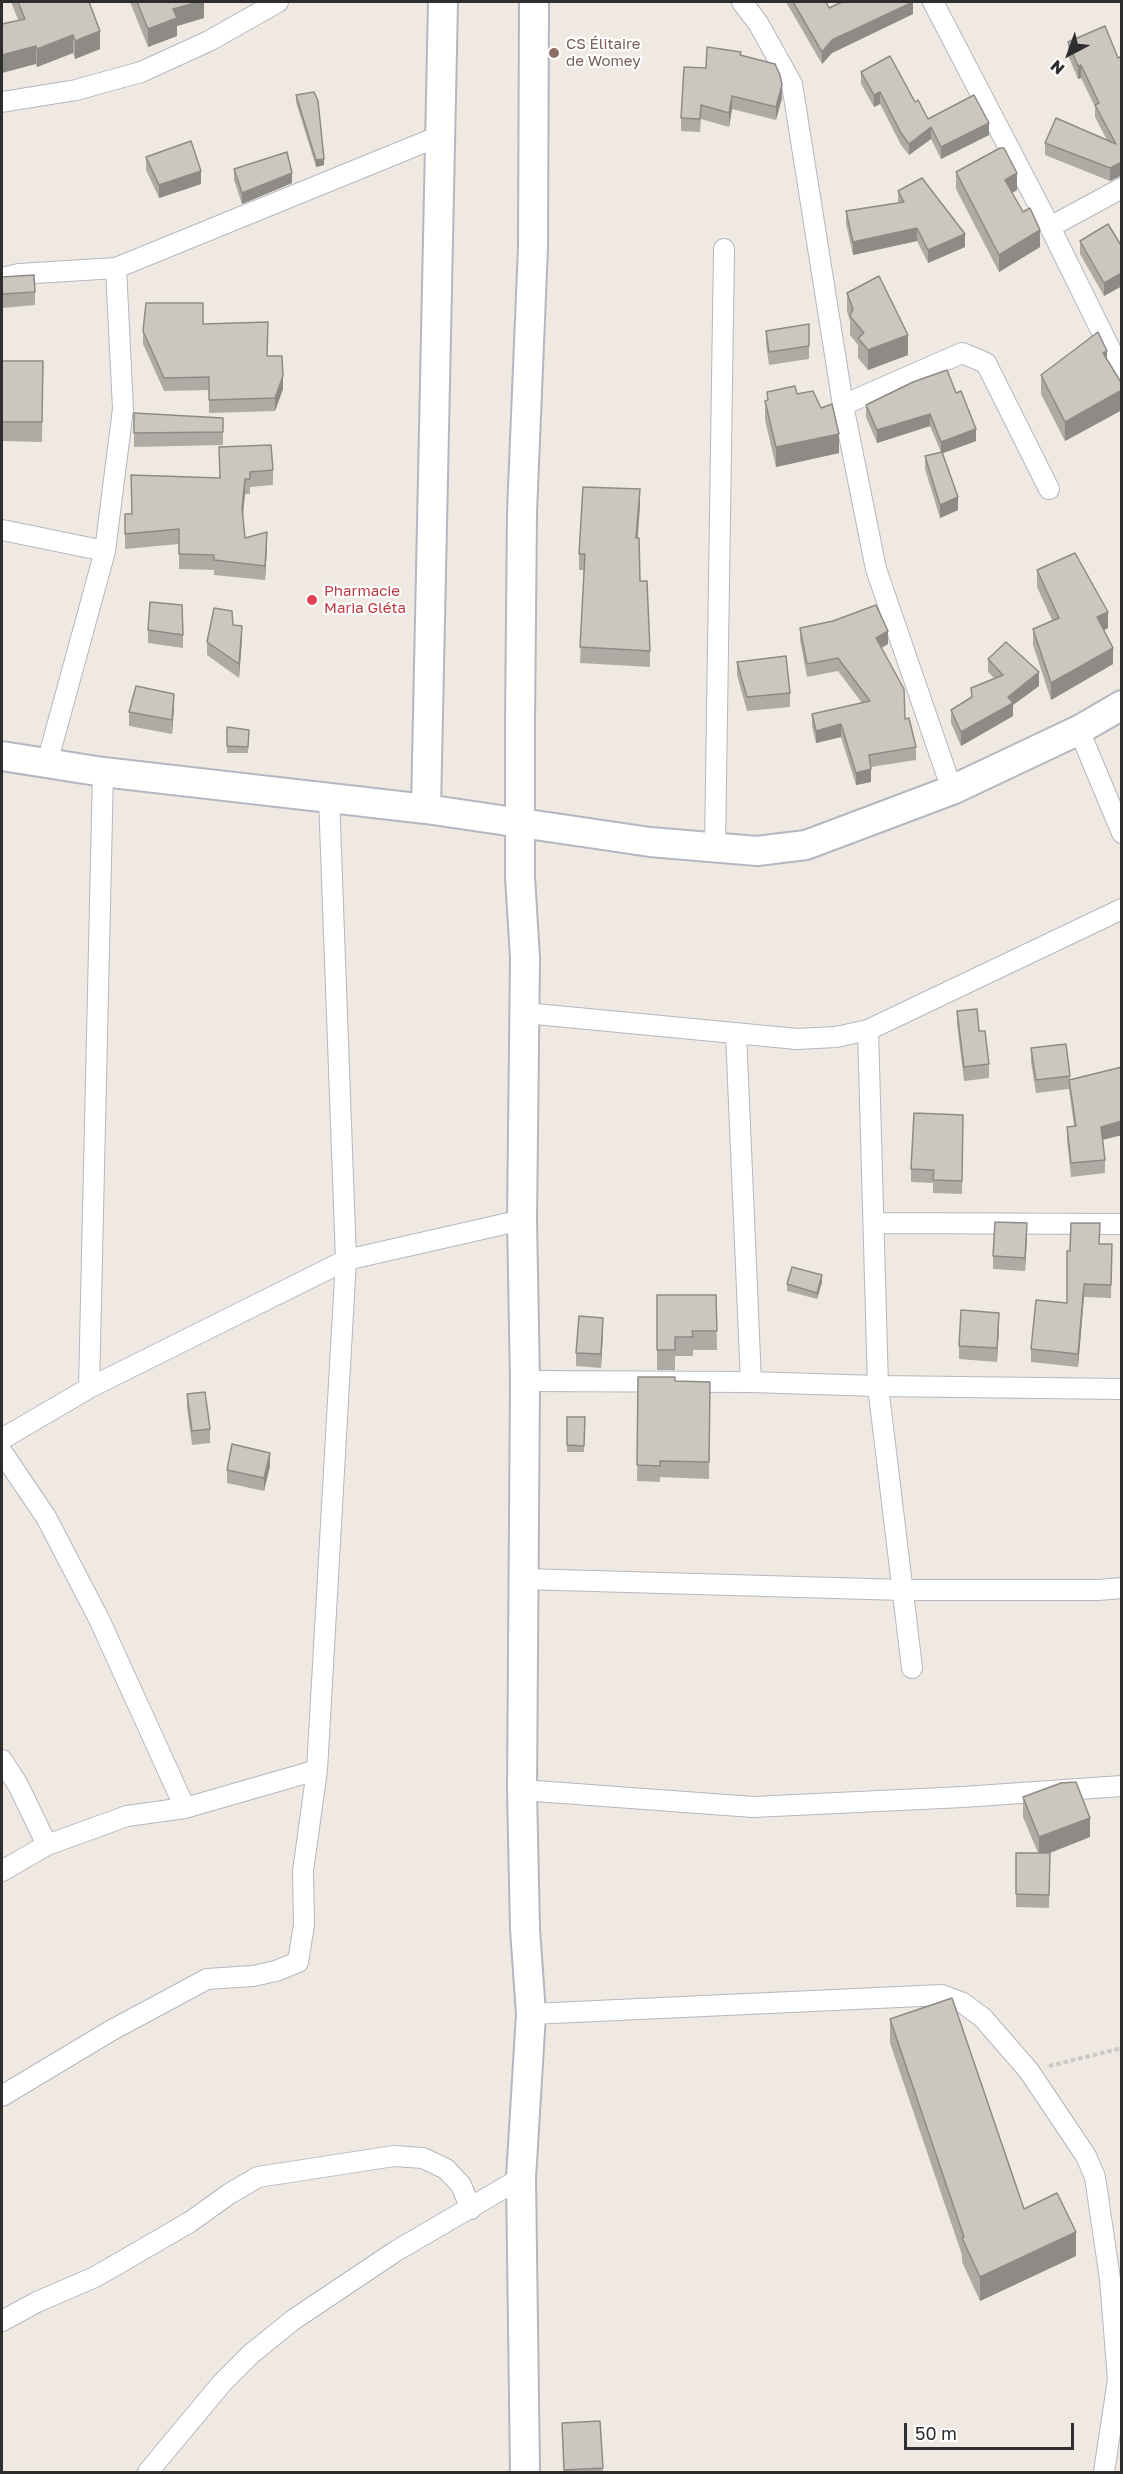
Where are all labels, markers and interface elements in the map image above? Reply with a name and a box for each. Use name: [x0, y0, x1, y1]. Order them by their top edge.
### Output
north arrow: [1039, 24, 1099, 84]
place label: CS Élitaire de Womey: [566, 35, 641, 70]
marker: CS Élitaire de Womey: [547, 46, 561, 60]
text: N: [1046, 56, 1068, 79]
place label: Pharmacie Maria Gléta: [324, 582, 406, 617]
marker: Pharmacie Maria Gléta: [305, 593, 319, 607]
scale bar: [907, 2411, 1076, 2449]
text: 50 m: [915, 2422, 957, 2444]

